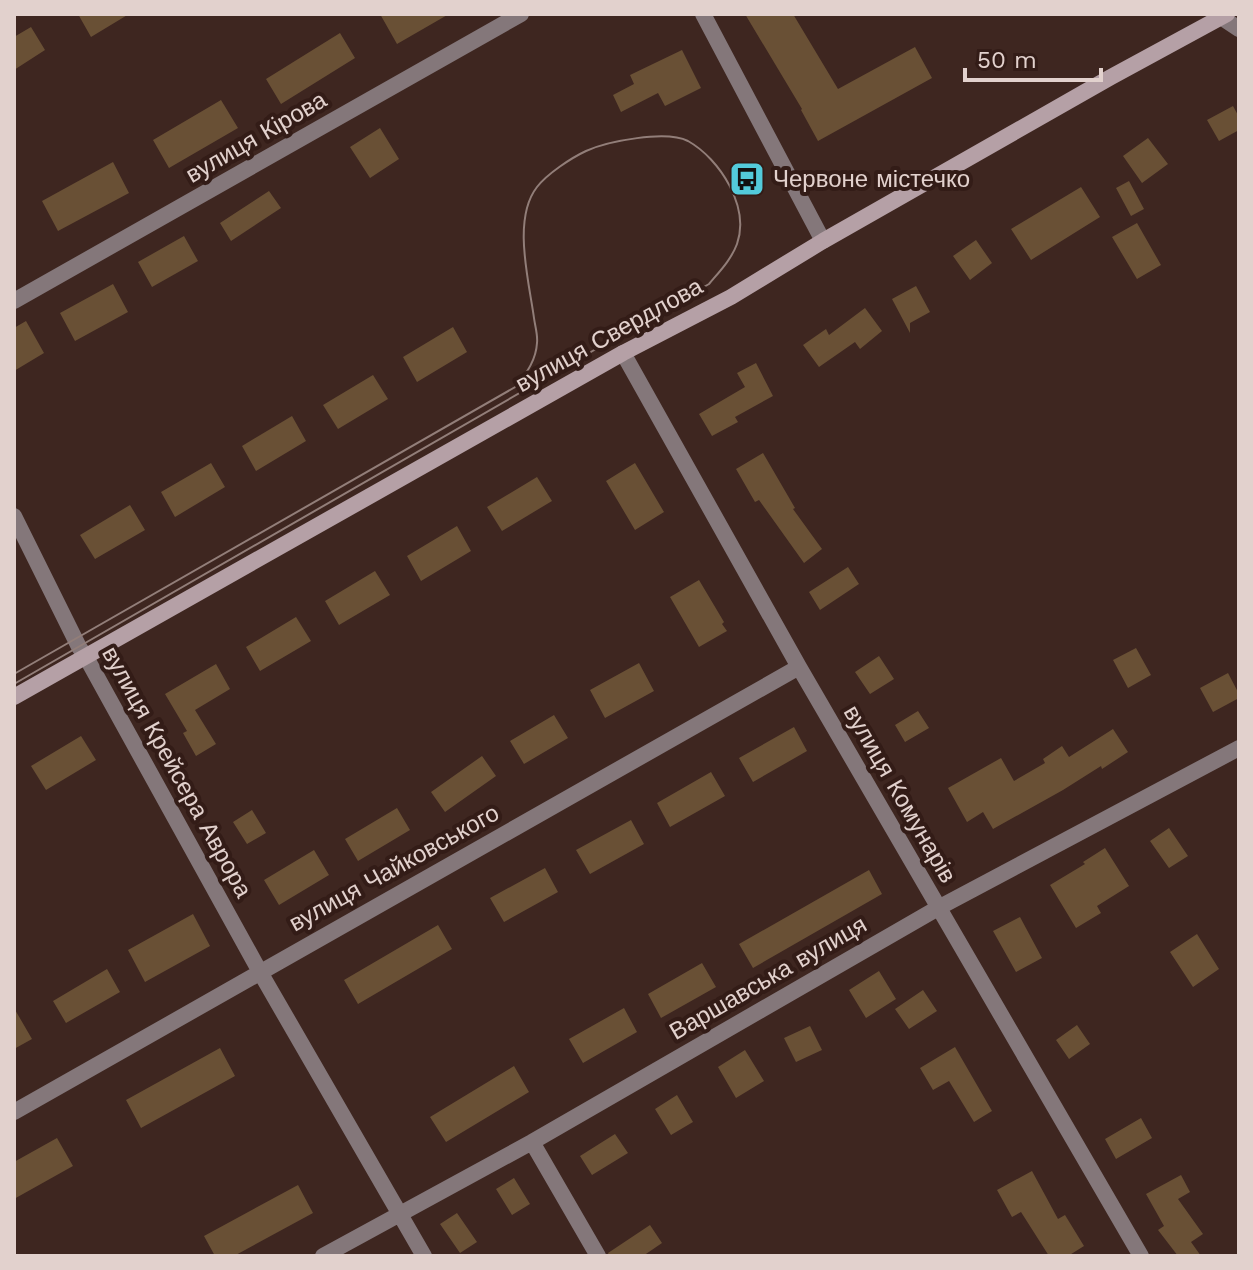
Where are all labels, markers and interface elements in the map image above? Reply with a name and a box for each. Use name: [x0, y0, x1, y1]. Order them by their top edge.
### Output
scale bar: [965, 32, 1101, 82]
text: 50 m: [977, 46, 1037, 74]
street label: вулиця Кірова: [181, 85, 332, 189]
bus stop icon: Червоне містечко: [728, 160, 766, 198]
place label: Червоне містечко: [773, 165, 970, 193]
street label: вулиця Свердлова: [511, 272, 708, 398]
street label: вулиця Крейсера Аврора: [96, 642, 258, 903]
street label: вулиця Комунарів: [838, 700, 962, 888]
street label: вулиця Чайковського: [284, 799, 504, 937]
street label: Варшавська вулиця: [665, 910, 871, 1046]

